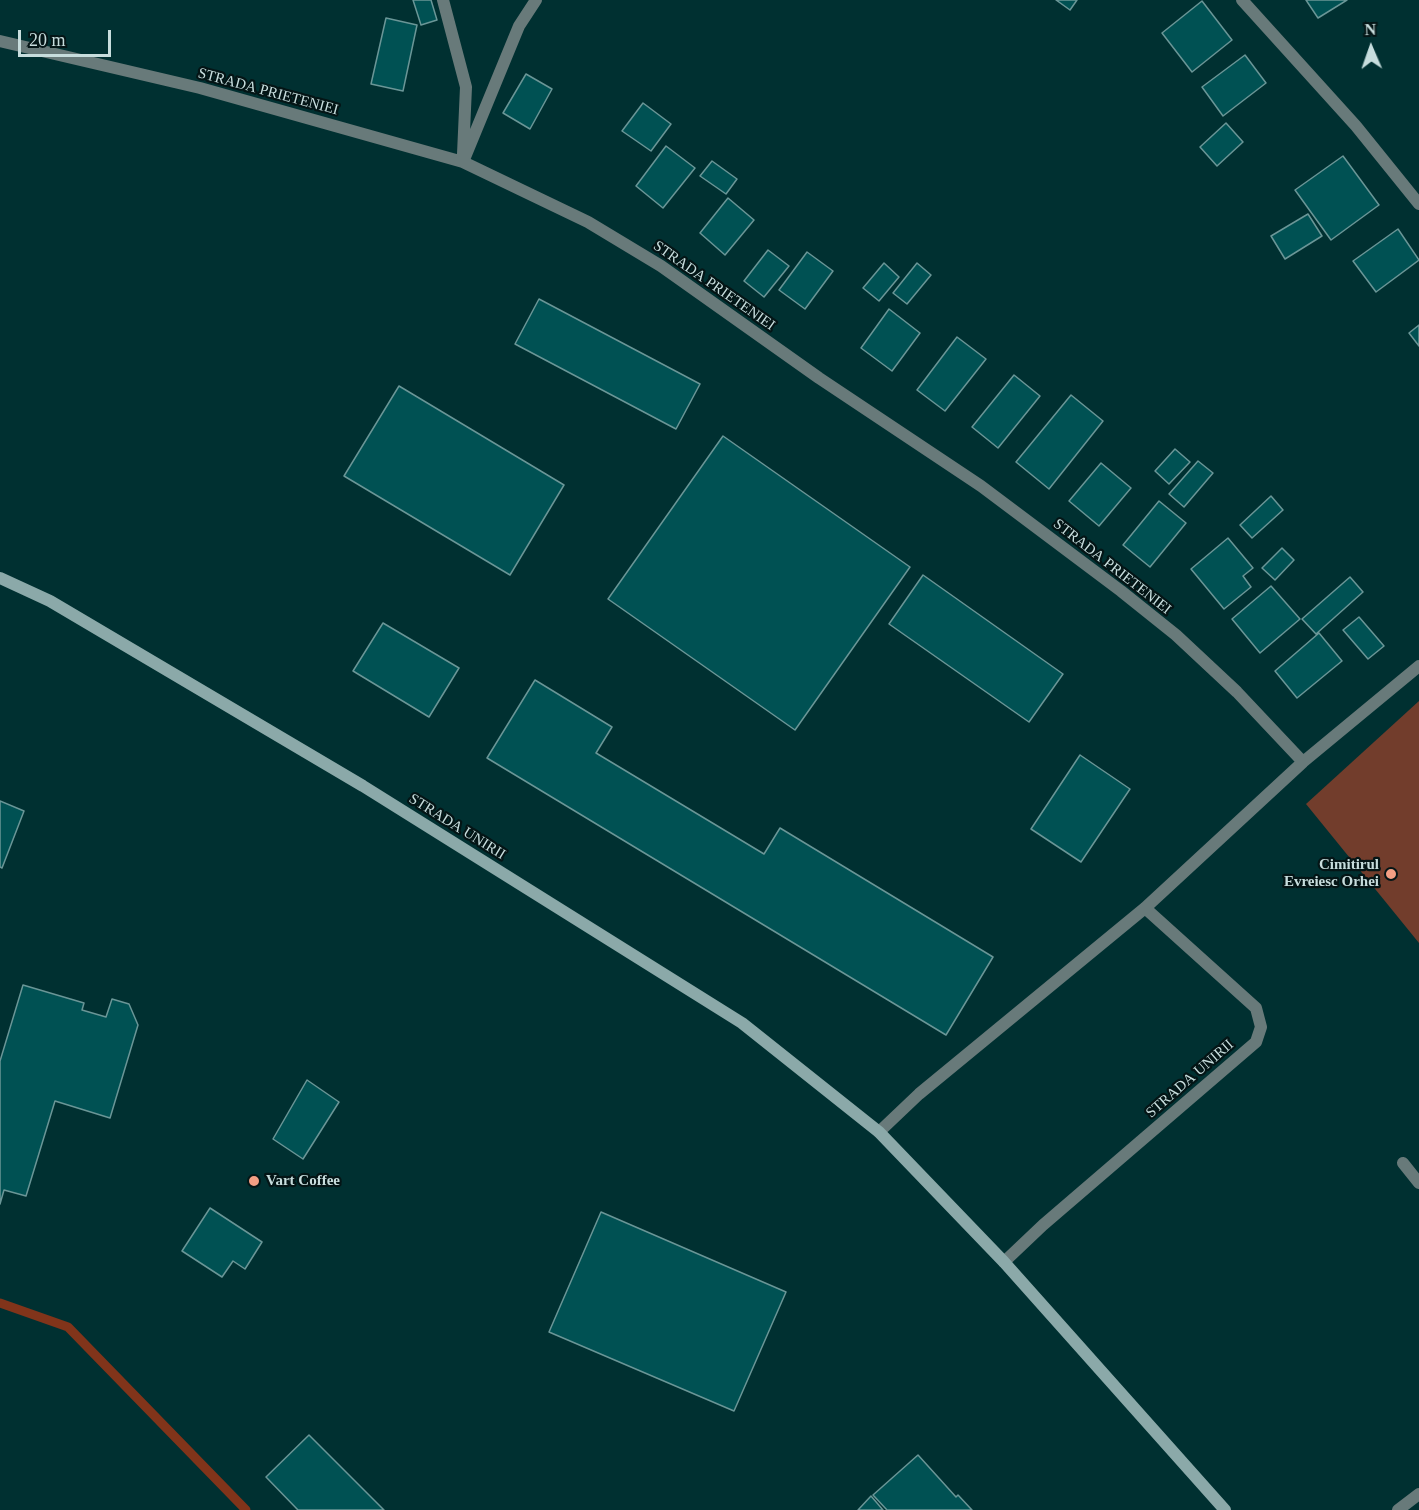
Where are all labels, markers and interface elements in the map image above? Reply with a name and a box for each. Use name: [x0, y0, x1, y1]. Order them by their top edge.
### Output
scale bar: [21, 18, 114, 56]
north arrow: [1341, 18, 1401, 78]
text: N: [1364, 21, 1376, 38]
text: 20 m: [29, 30, 66, 50]
street label: STRADA PRIETENIEI: [196, 65, 340, 119]
street label: STRADA PRIETENIEI: [650, 237, 778, 335]
street label: STRADA PRIETENIEI: [1049, 515, 1175, 619]
street label: STRADA UNIRII: [405, 790, 509, 864]
place label: Cimitirul Evreiesc Orhei: [1284, 856, 1379, 891]
marker: Cimitirul Evreiesc Orhei: [1384, 867, 1398, 881]
street label: STRADA UNIRII: [1142, 1036, 1238, 1122]
place label: Vart Coffee: [266, 1172, 340, 1190]
marker: Vart Coffee: [247, 1174, 261, 1188]

